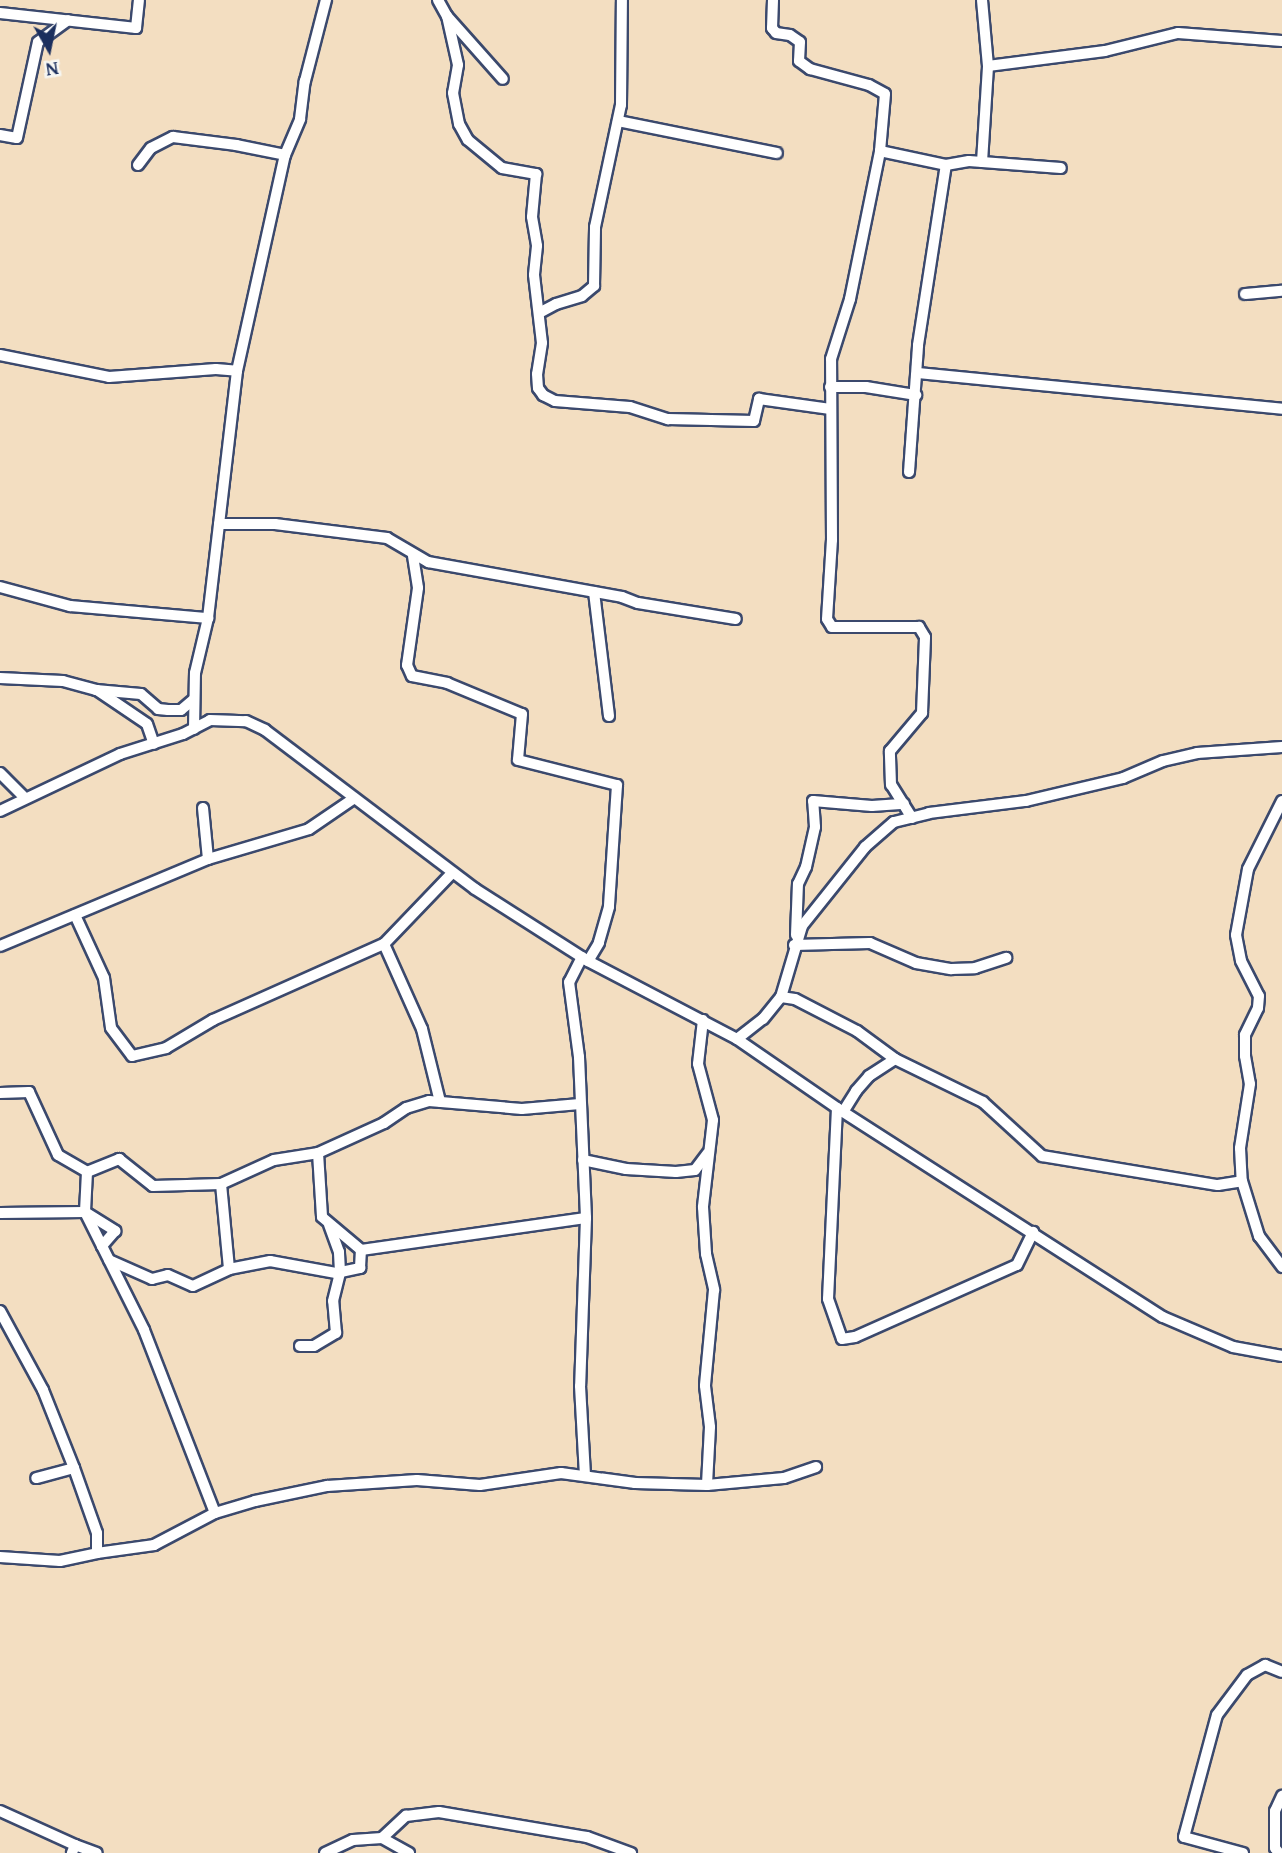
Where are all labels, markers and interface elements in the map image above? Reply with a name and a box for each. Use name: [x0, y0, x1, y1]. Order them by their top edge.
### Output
north arrow: [14, 14, 84, 84]
text: N: [44, 55, 61, 85]

